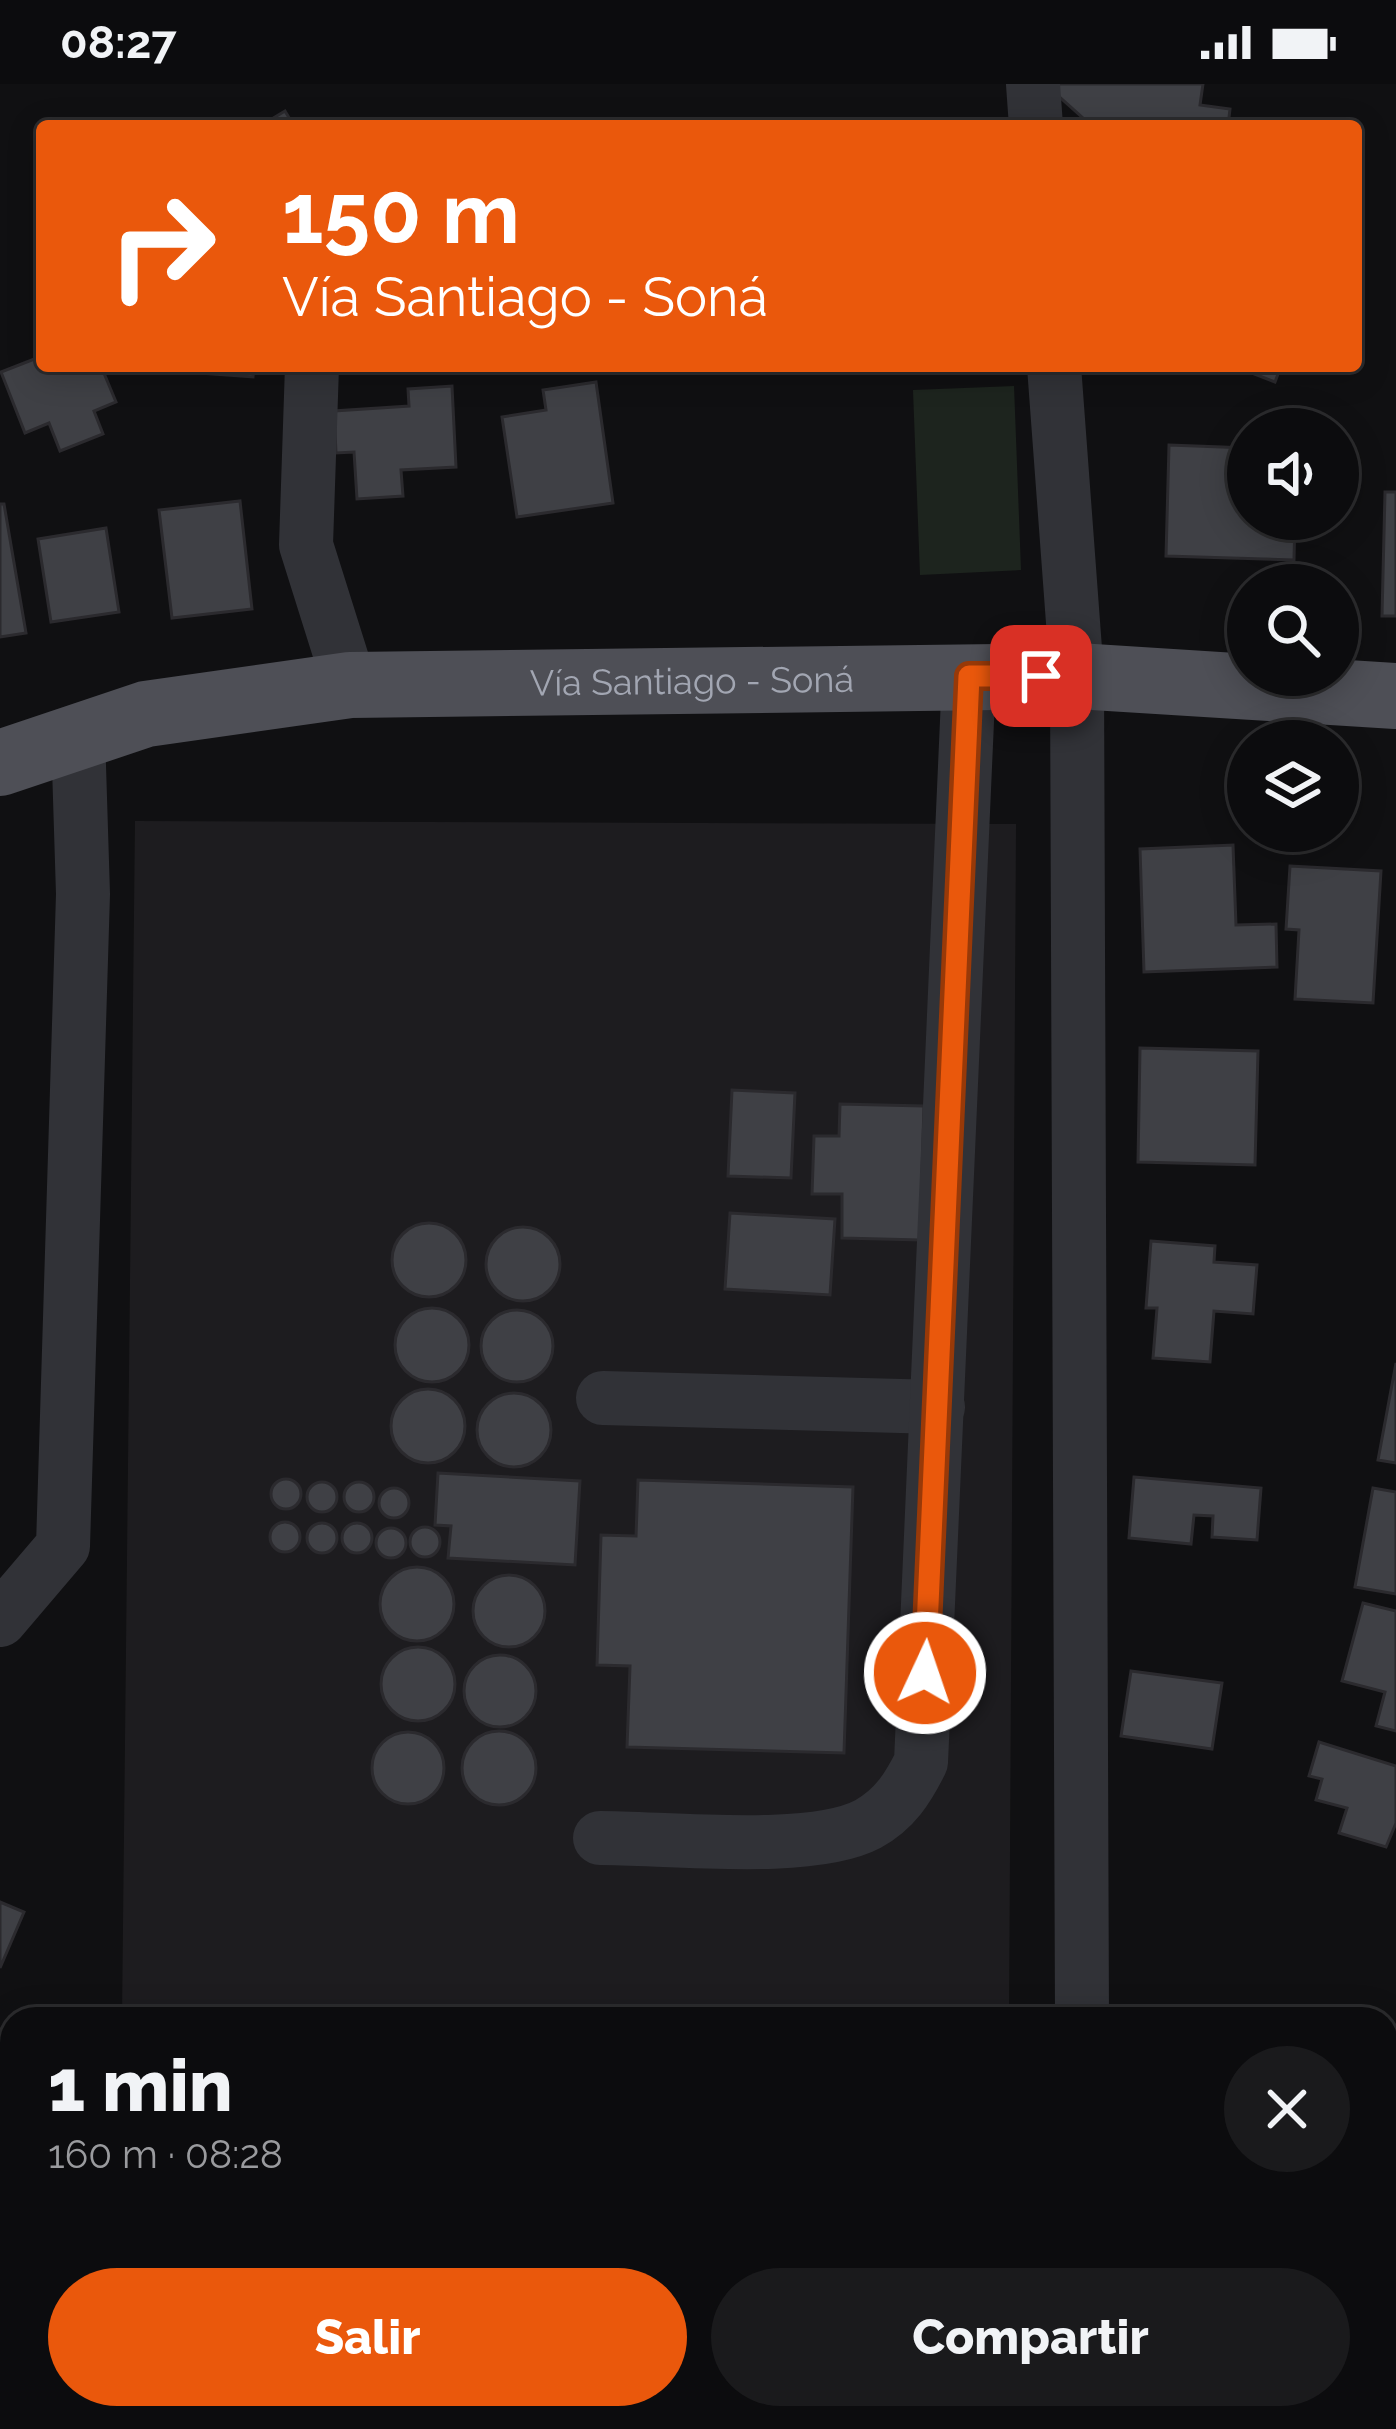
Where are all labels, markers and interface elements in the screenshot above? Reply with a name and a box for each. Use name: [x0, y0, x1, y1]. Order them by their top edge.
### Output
text: 08:27: [60, 16, 177, 69]
text: 150 m: [282, 164, 520, 263]
icon: right: [84, 168, 240, 324]
text: Vía Santiago - Soná: [282, 265, 768, 329]
map controls: [1227, 408, 1359, 852]
button: sound: [1227, 408, 1359, 540]
button: search: [1227, 564, 1359, 696]
pin: [990, 625, 1092, 727]
icon: arrive: [1008, 643, 1074, 709]
street label: Vía Santiago - Soná: [530, 658, 854, 704]
button: layers: [1227, 720, 1359, 852]
position arrow: [862, 1610, 988, 1736]
text: 1 min: [48, 2043, 233, 2128]
button: close: [1224, 2046, 1350, 2172]
text: 160 m · 08:28: [48, 2131, 283, 2177]
button: Salir: [48, 2268, 687, 2406]
button: Compartir: [711, 2268, 1350, 2406]

